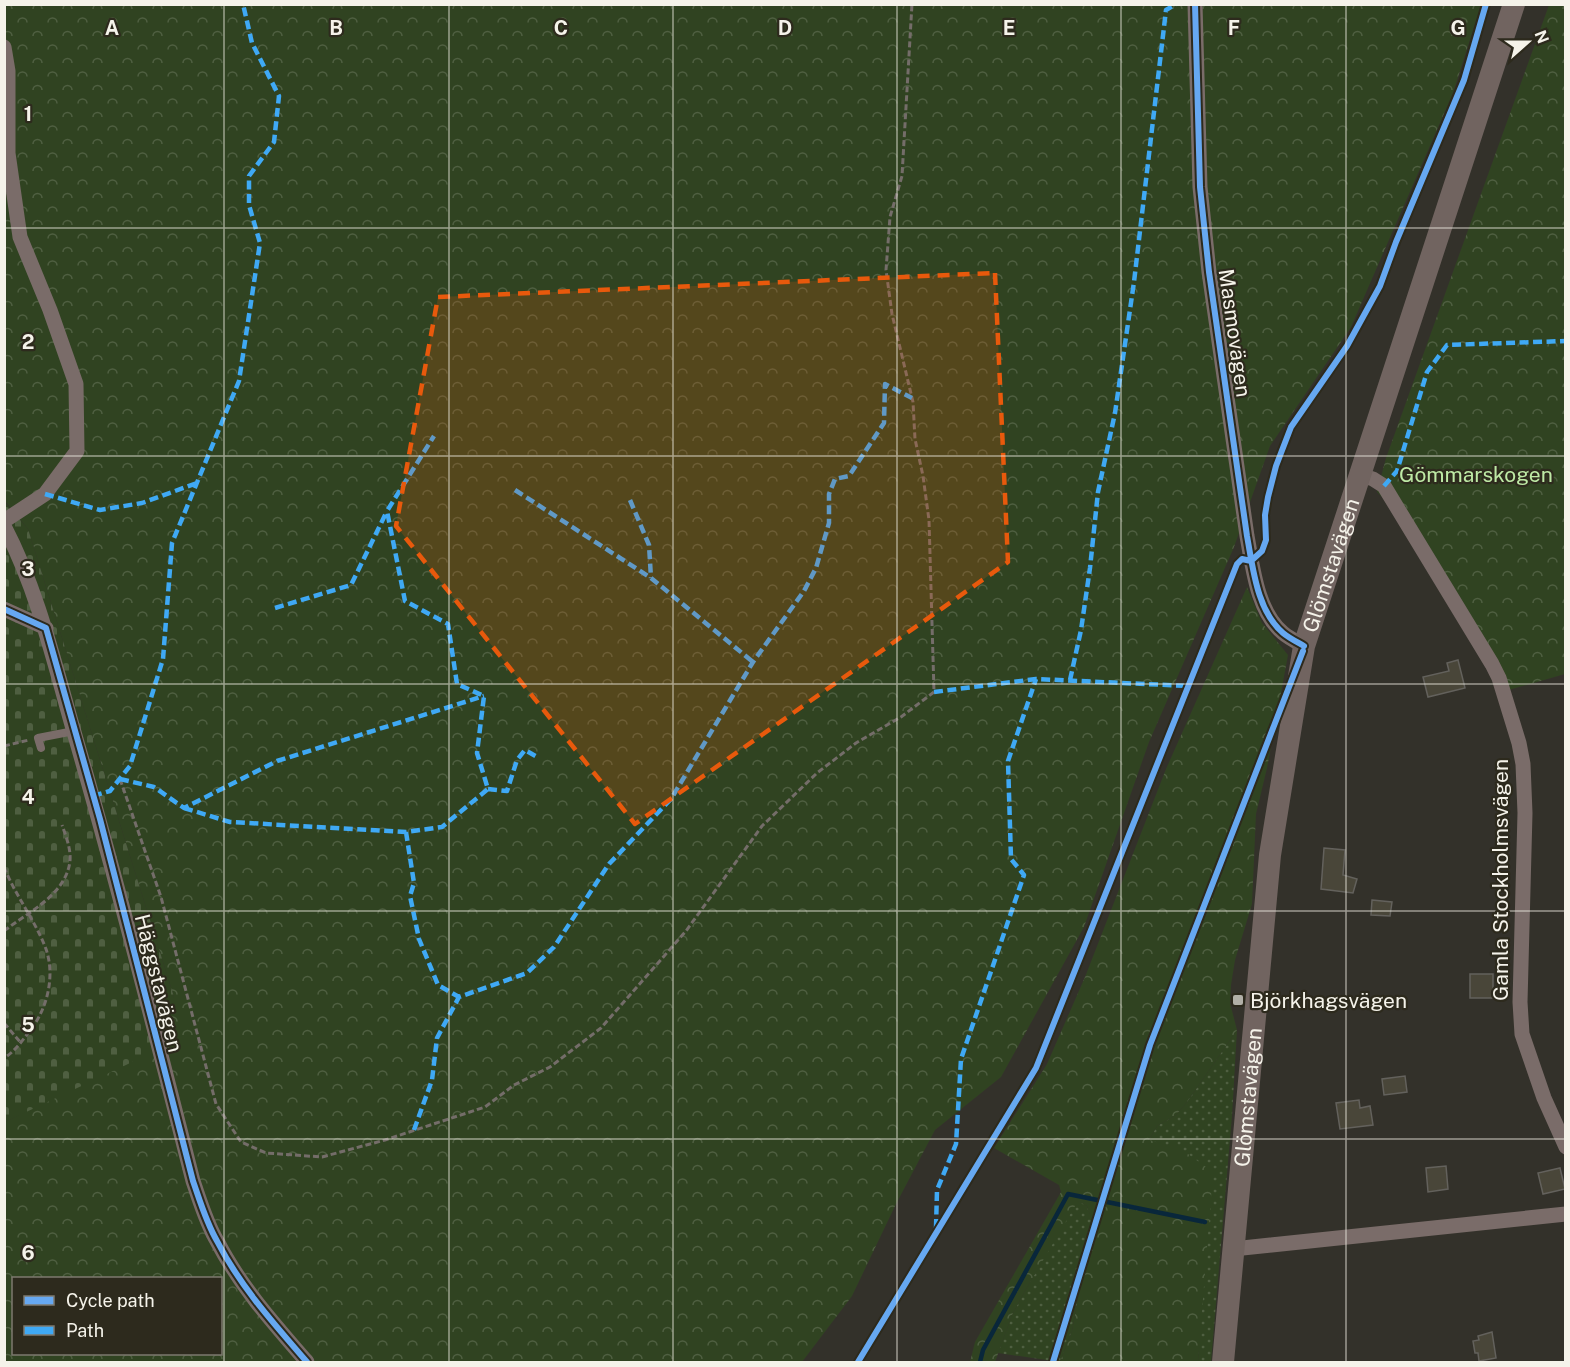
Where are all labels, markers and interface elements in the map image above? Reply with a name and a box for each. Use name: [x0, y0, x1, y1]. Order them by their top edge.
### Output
north arrow: [1498, 12, 1558, 72]
text: A: [105, 16, 119, 40]
text: B: [329, 16, 343, 40]
text: C: [554, 16, 568, 40]
text: D: [778, 16, 792, 40]
text: E: [1003, 16, 1015, 40]
text: F: [1228, 16, 1240, 40]
text: G: [1450, 16, 1466, 40]
text: N: [1530, 28, 1553, 46]
text: 1: [24, 102, 32, 126]
street label: Masmovägen: [1214, 267, 1256, 399]
text: 2: [22, 330, 34, 354]
park label: Gömmarskogen: [1399, 462, 1553, 487]
street label: Glömstavägen: [1297, 495, 1364, 635]
text: 3: [21, 557, 35, 581]
street label: Gamla Stockholmsvägen: [1488, 759, 1513, 1001]
text: 4: [21, 785, 35, 809]
street label: Häggstavägen: [130, 911, 188, 1055]
place label: Björkhagsvägen: [1250, 988, 1407, 1013]
marker: Björkhagsvägen: [1231, 993, 1245, 1007]
text: 5: [21, 1013, 35, 1037]
street label: Glömstavägen: [1229, 1026, 1266, 1168]
text: 6: [21, 1241, 35, 1265]
legend: [12, 1277, 222, 1355]
text: Cycle path: [66, 1290, 155, 1311]
text: Path: [66, 1320, 104, 1341]

